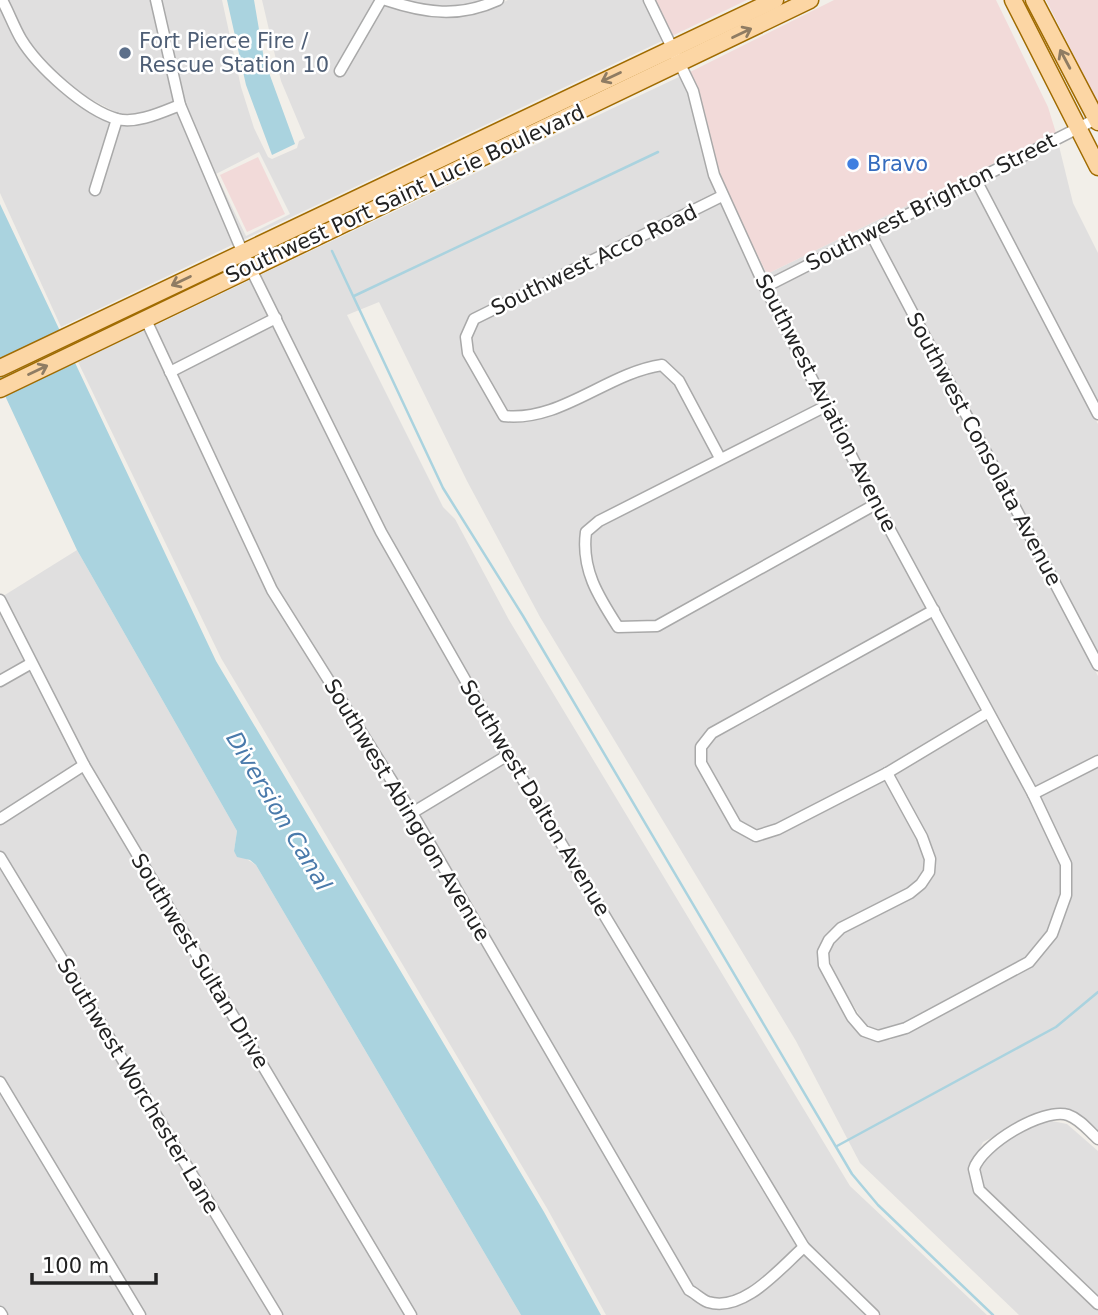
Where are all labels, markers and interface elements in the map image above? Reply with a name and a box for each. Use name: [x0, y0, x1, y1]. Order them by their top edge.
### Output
one-way arrow: [731, 26, 752, 40]
place label: Fort Pierce Fire / Rescue Station 10: [139, 29, 329, 77]
marker: Fort Pierce Fire / Rescue Station 10: [117, 45, 133, 61]
one-way arrow: [1058, 49, 1072, 70]
one-way arrow: [601, 71, 622, 84]
street label: Southwest Port Saint Lucie Boulevard: [222, 100, 588, 288]
street label: Southwest Brighton Street: [802, 128, 1060, 276]
place label: Bravo: [867, 152, 928, 176]
marker: Bravo: [845, 156, 861, 172]
street label: Southwest Acco Road: [487, 200, 701, 320]
street label: Southwest Aviation Avenue: [750, 270, 902, 536]
one-way arrow: [171, 274, 192, 288]
street label: Southwest Consolata Avenue: [902, 308, 1066, 590]
one-way arrow: [27, 363, 48, 377]
street label: Southwest Abingdon Avenue: [319, 675, 495, 945]
street label: Southwest Dalton Avenue: [455, 676, 615, 920]
water label: Diversion Canal: [221, 727, 337, 896]
street label: Southwest Sultan Drive: [126, 849, 274, 1073]
street label: Southwest Worchester Lane: [52, 954, 224, 1218]
scale bar: [32, 1242, 156, 1286]
text: 100 m: [42, 1254, 109, 1278]

